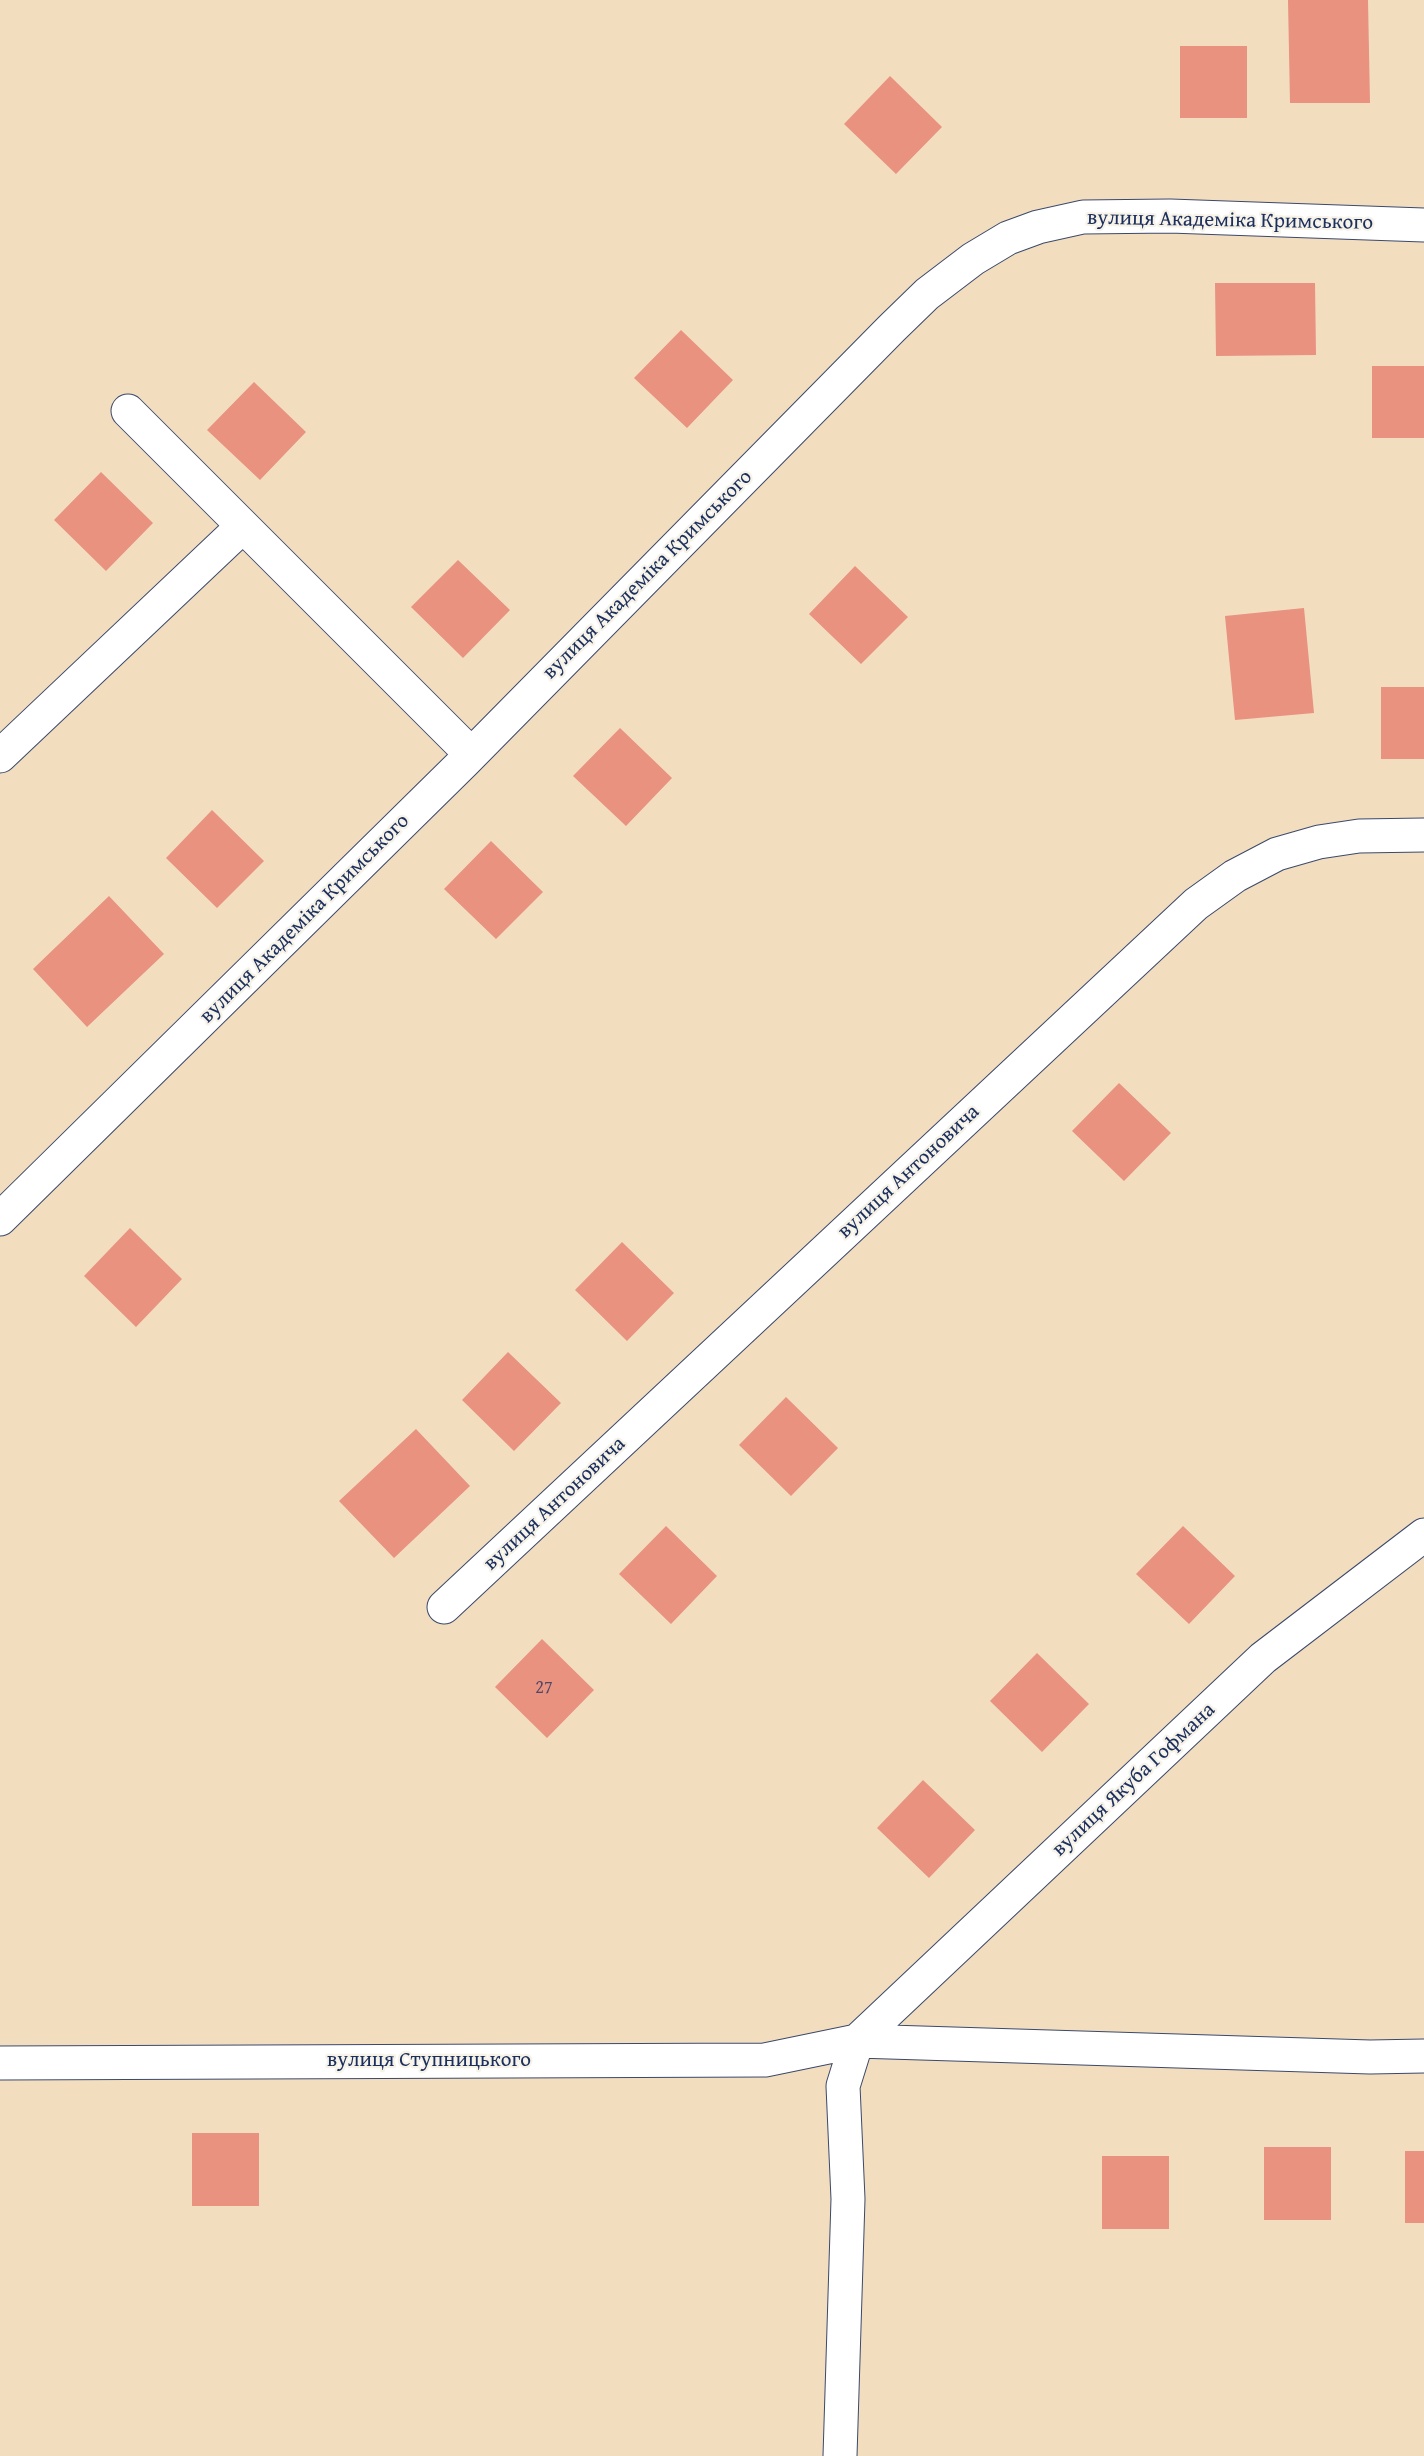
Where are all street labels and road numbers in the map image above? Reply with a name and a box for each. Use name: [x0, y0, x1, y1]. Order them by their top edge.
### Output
street label: вулиця Академіка Кримського: [1087, 206, 1373, 236]
street label: вулиця Академіка Кримського: [538, 465, 758, 685]
street label: вулиця Академіка Кримського: [195, 809, 415, 1029]
street label: вулиця Антоновича: [833, 1100, 985, 1244]
street label: вулиця Антоновича: [479, 1432, 631, 1576]
street label: вулиця Якуба Гофмана: [1047, 1698, 1221, 1862]
street label: вулиця Ступницького: [327, 2048, 531, 2074]

